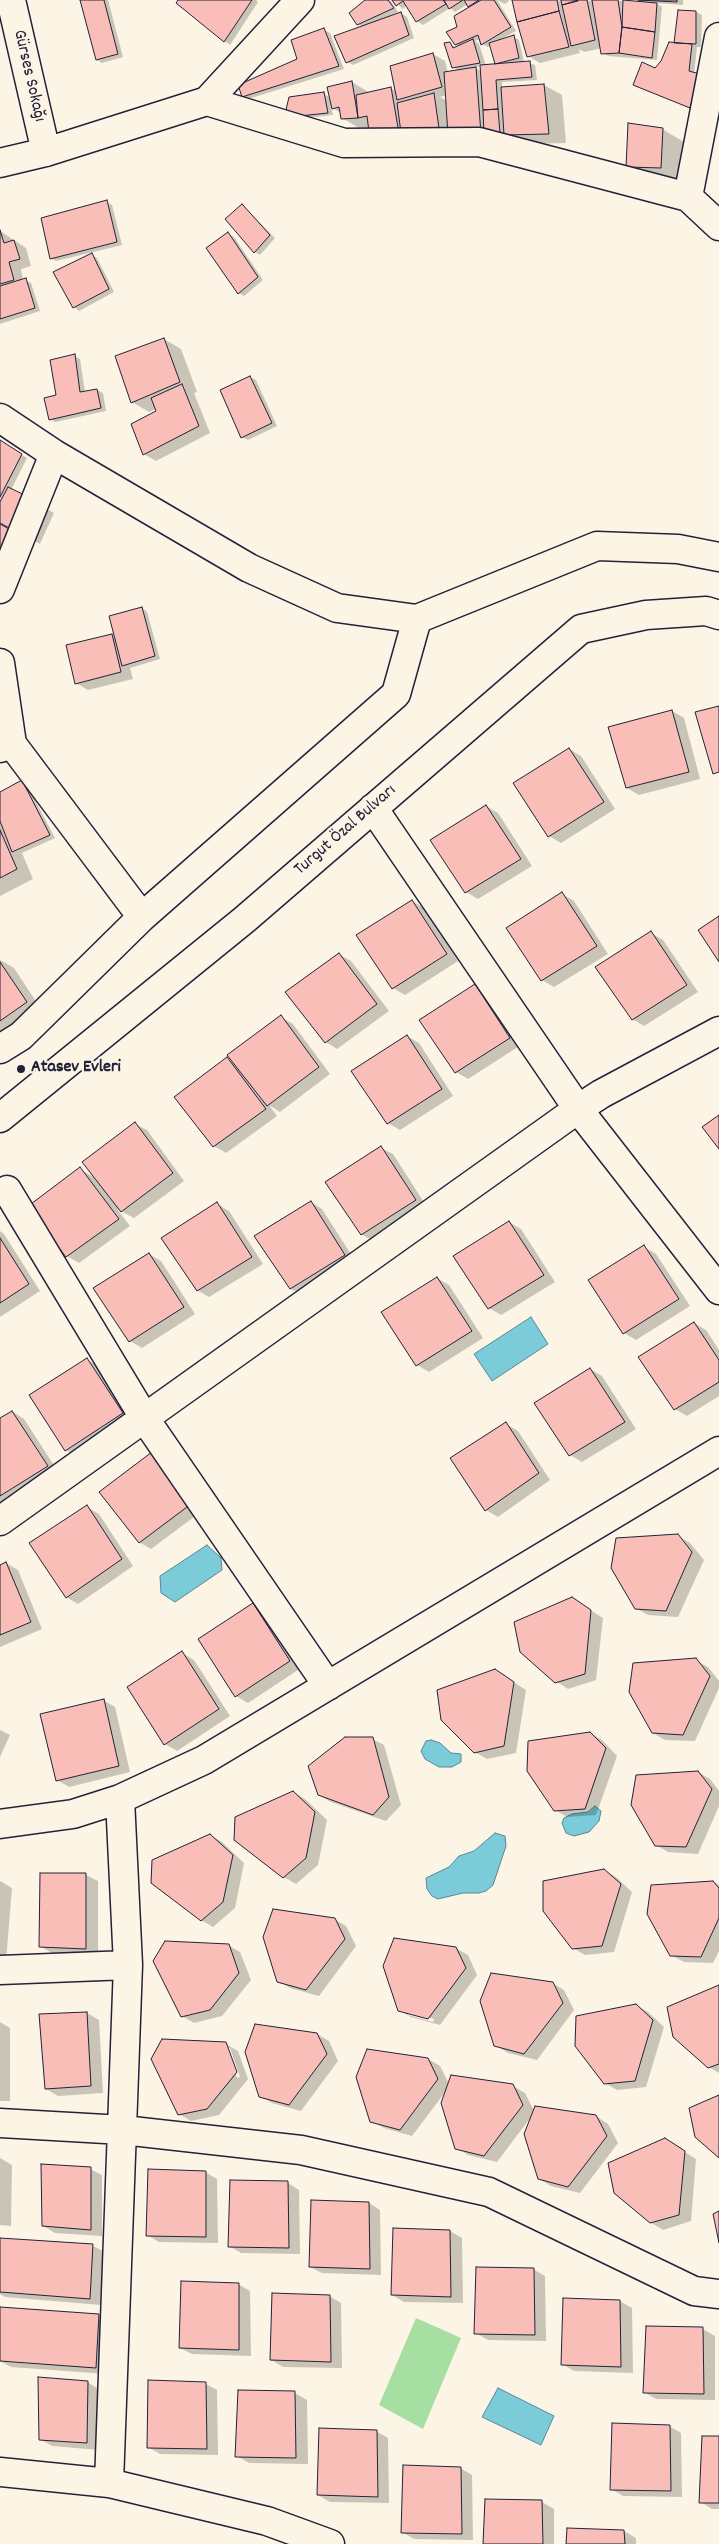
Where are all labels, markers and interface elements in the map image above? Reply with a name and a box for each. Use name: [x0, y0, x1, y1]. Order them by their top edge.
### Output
street label: Gürses Sokağı: [7, 28, 49, 124]
street label: Turgut Özal Bulvarı: [291, 781, 401, 881]
place label: Atasev Evleri: [31, 1058, 121, 1080]
marker: Atasev Evleri: [15, 1063, 27, 1075]

